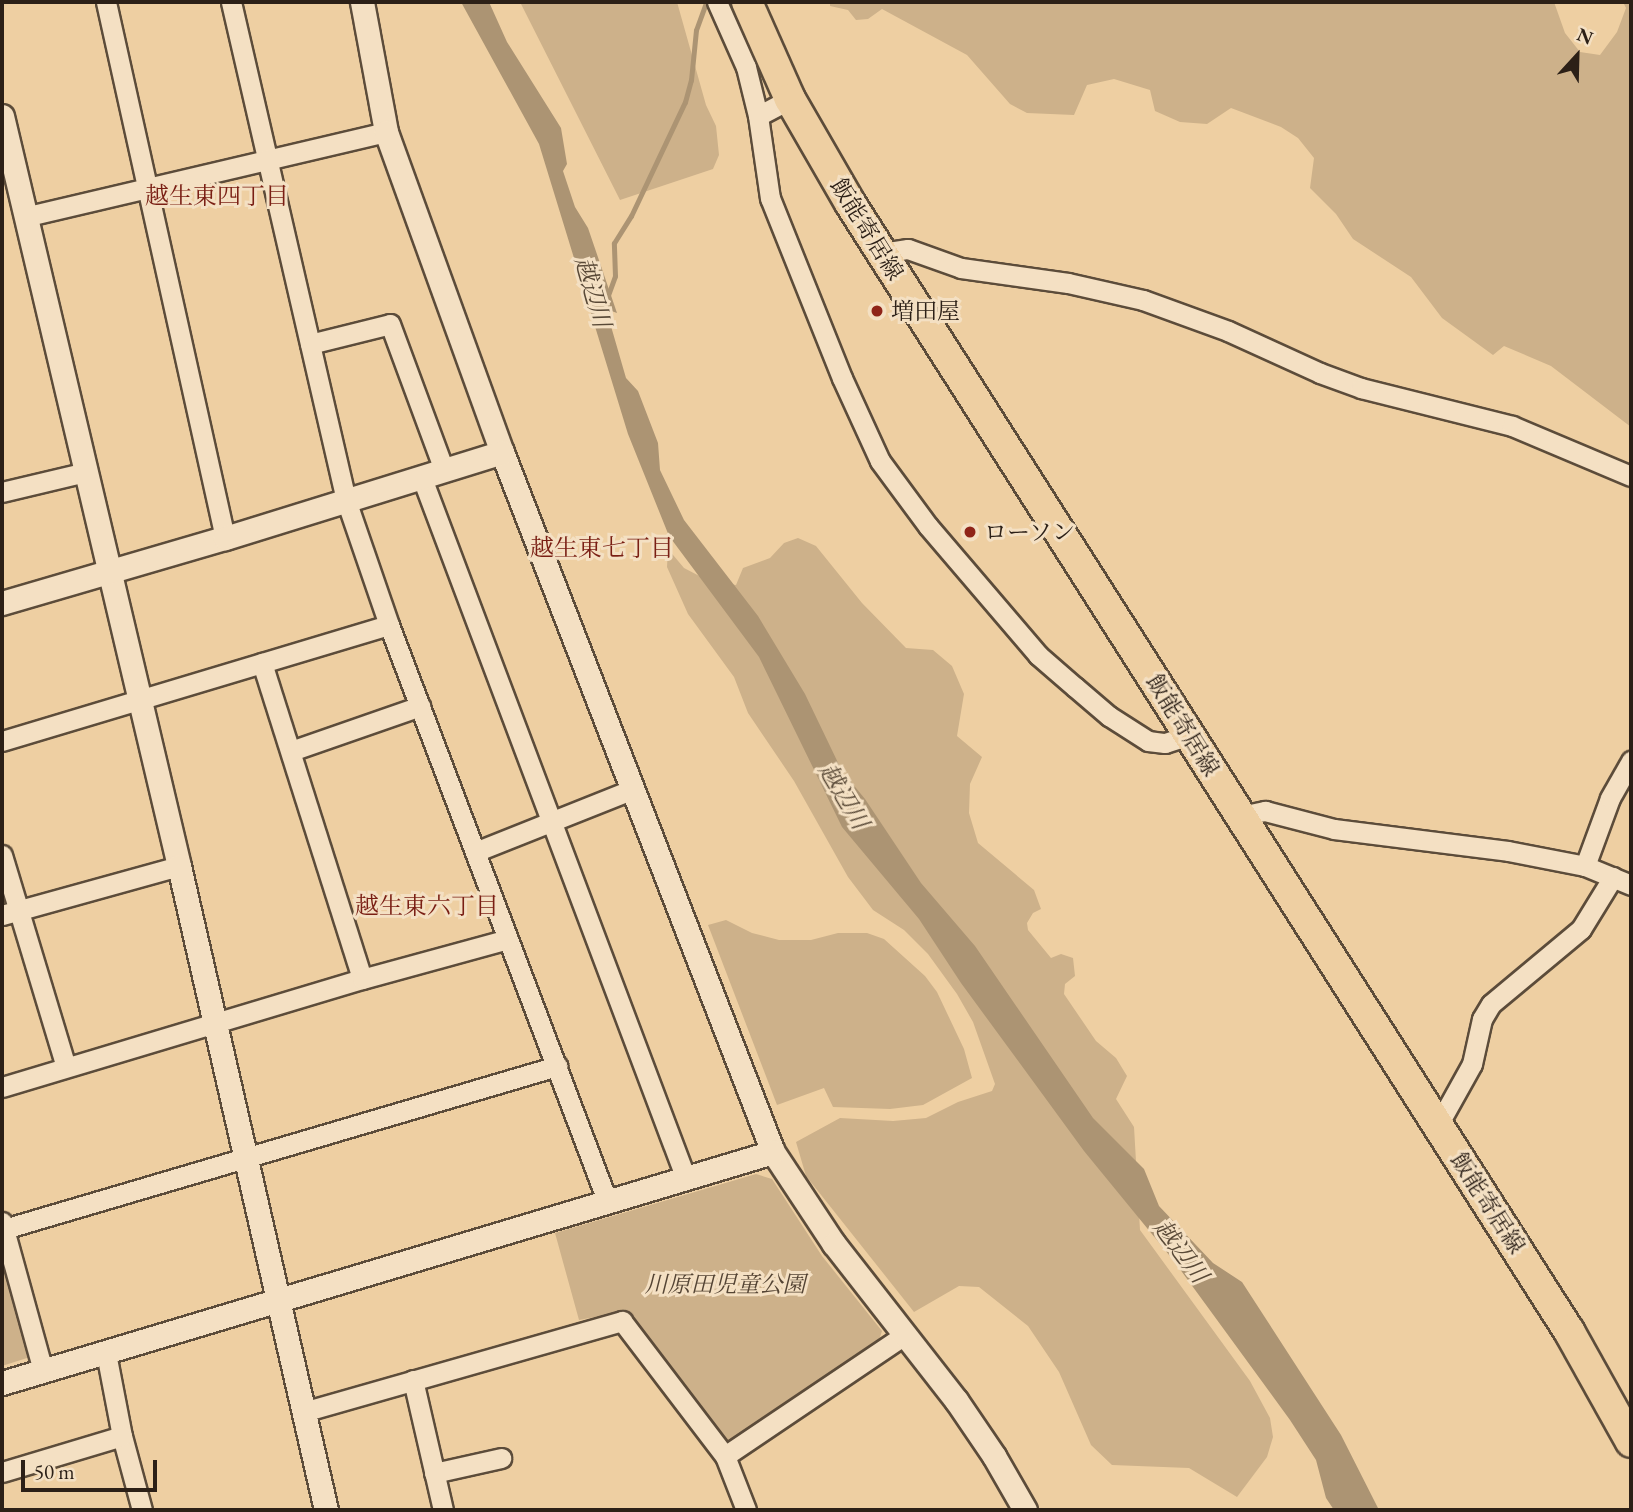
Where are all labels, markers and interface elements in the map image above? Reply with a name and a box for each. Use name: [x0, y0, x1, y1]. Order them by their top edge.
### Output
north arrow: [1542, 21, 1612, 91]
text: N: [1573, 22, 1597, 51]
street label: 飯能寄居線: [825, 173, 909, 285]
district label: 越生東四丁目: [145, 182, 289, 210]
water label: 越辺川: [569, 253, 617, 331]
place label: 増田屋: [891, 297, 960, 325]
marker: 増田屋: [869, 303, 885, 319]
place label: ローソン: [984, 518, 1076, 546]
marker: ローソン: [962, 524, 978, 540]
district label: 越生東七丁目: [530, 534, 674, 562]
street label: 飯能寄居線: [1141, 669, 1225, 781]
water label: 越辺川: [813, 758, 875, 834]
district label: 越生東六丁目: [355, 892, 499, 920]
street label: 飯能寄居線: [1445, 1147, 1531, 1259]
water label: 越辺川: [1148, 1214, 1214, 1288]
park label: 川原田児童公園: [645, 1270, 805, 1298]
scale bar: [24, 1446, 161, 1490]
text: 50 m: [34, 1458, 75, 1485]

